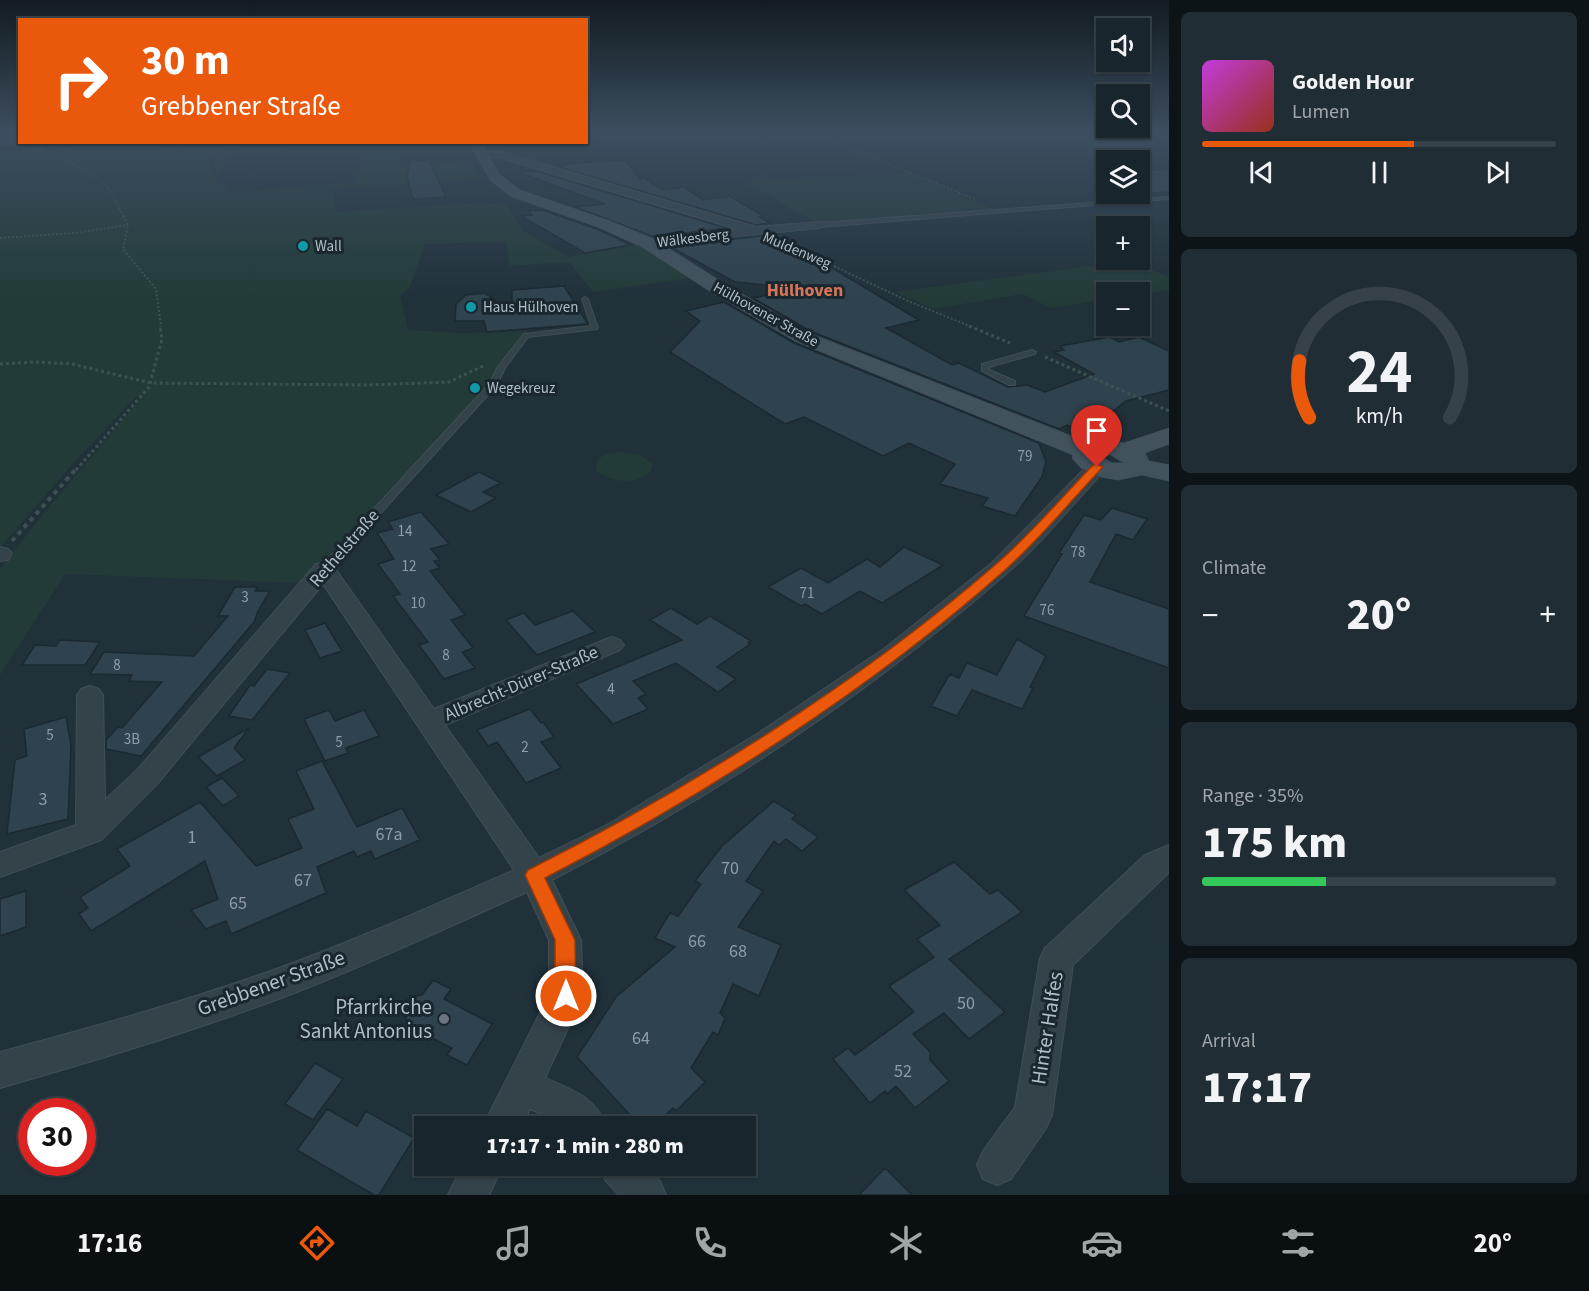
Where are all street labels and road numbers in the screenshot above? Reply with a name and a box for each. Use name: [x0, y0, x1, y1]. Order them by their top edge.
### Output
street label: Wälkesberg: [656, 224, 731, 253]
street label: Muldenweg: [759, 227, 835, 274]
street label: Hülhovener Straße: [709, 277, 822, 352]
street label: Rethelstraße: [304, 504, 385, 593]
street label: Albrecht-Dürer-Straße: [440, 640, 602, 727]
street label: Grebbener Straße: [193, 942, 349, 1024]
street label: Hinter Halfes: [1023, 969, 1071, 1087]

